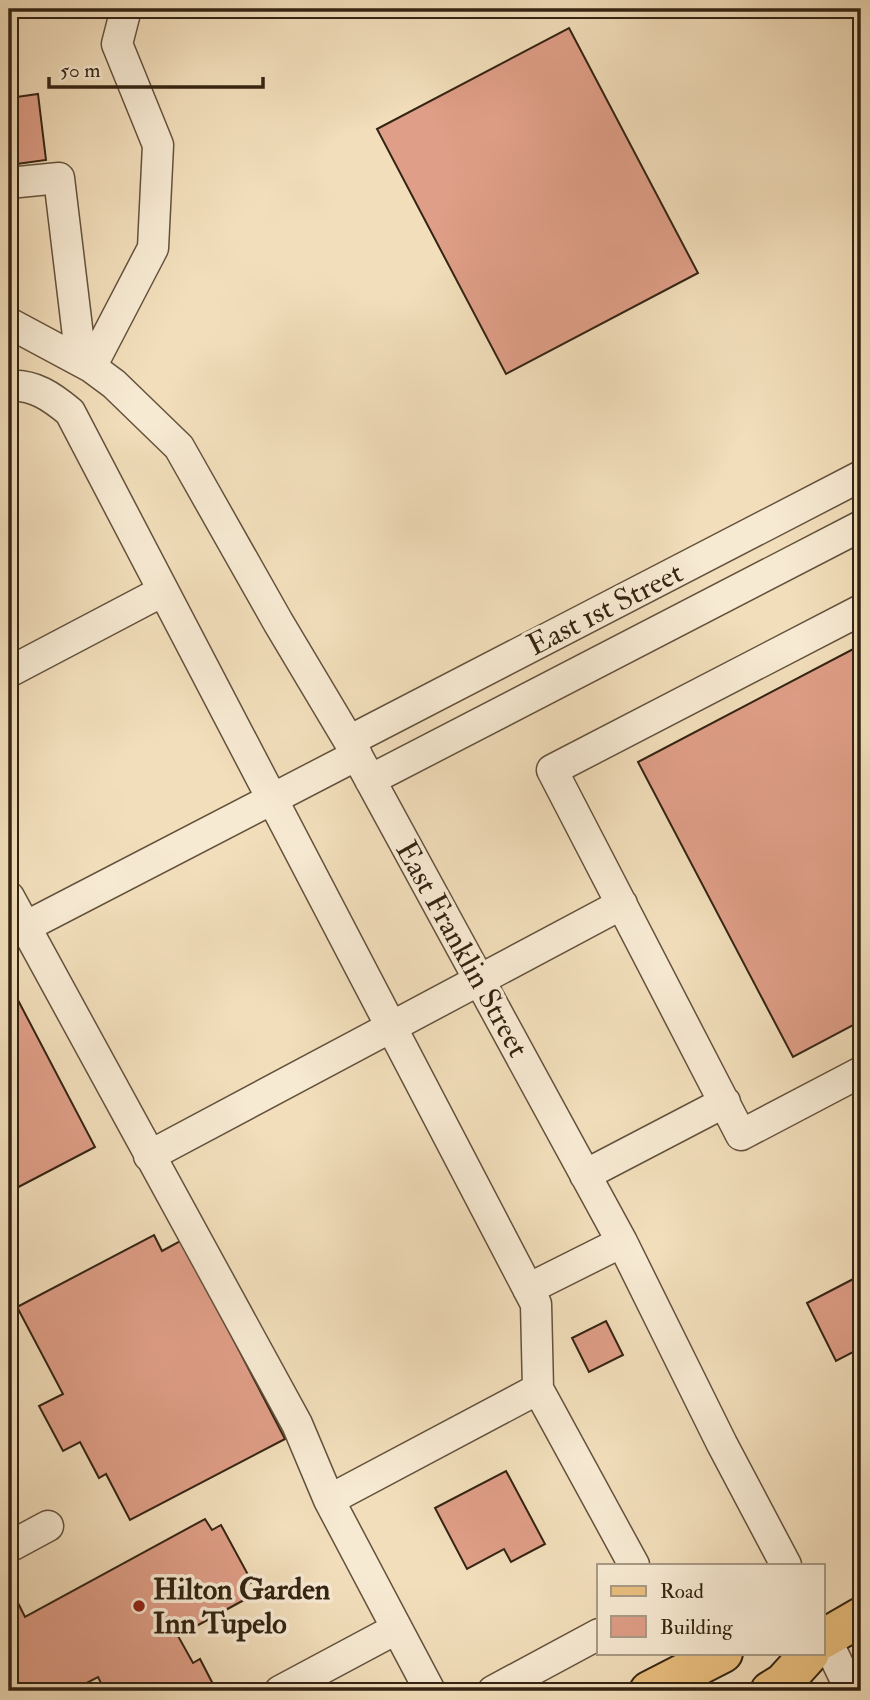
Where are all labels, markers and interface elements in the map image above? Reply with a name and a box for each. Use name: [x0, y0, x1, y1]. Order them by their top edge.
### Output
scale bar: [49, 46, 262, 90]
text: 50 m: [60, 57, 101, 84]
street label: East 1st Street: [521, 554, 689, 664]
street label: East Franklin Street: [387, 834, 537, 1064]
legend: [597, 1564, 824, 1654]
place label: Hilton Garden Inn Tupelo: [153, 1571, 331, 1642]
text: Road: [660, 1578, 705, 1605]
marker: Hilton Garden Inn Tupelo: [131, 1598, 147, 1614]
text: Building: [660, 1614, 733, 1641]

